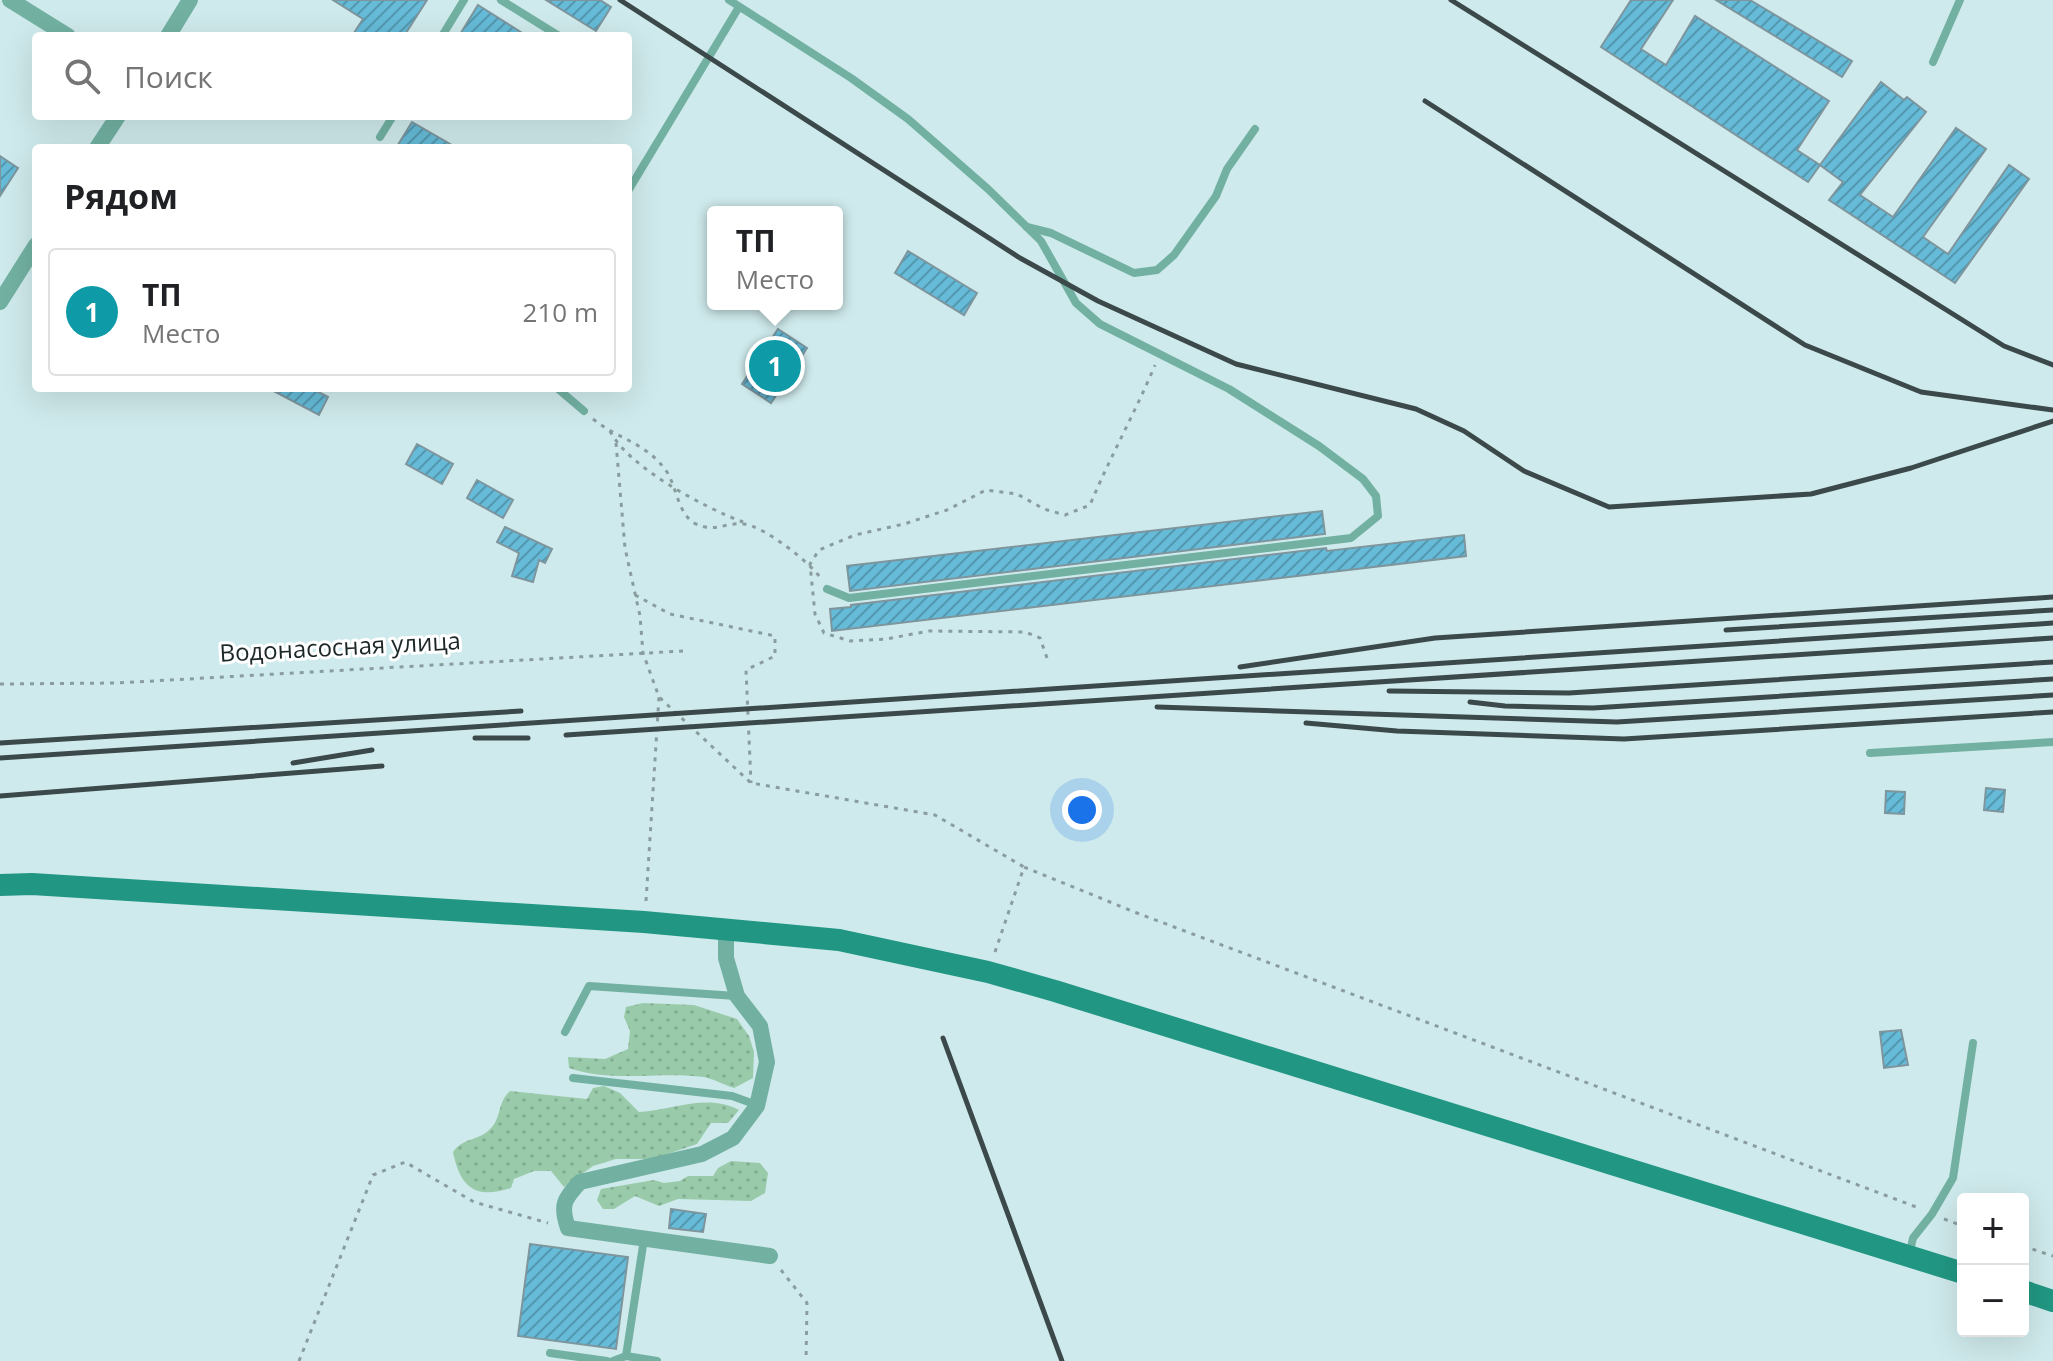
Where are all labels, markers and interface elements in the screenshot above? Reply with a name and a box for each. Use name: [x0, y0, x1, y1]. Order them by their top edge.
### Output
search box: [32, 32, 632, 120]
icon: search: [60, 54, 104, 98]
text: Поиск: [124, 56, 213, 97]
text: Рядом: [64, 173, 178, 219]
popup: [707, 206, 843, 310]
text: ТП: [736, 220, 776, 261]
text: Место: [736, 261, 814, 297]
text: ТП: [142, 274, 182, 315]
text: 1: [85, 294, 99, 330]
text: 210 m: [523, 294, 598, 330]
text: Место: [142, 315, 220, 351]
pin: 1: [749, 336, 801, 396]
street label: Водонасосная улица: [219, 623, 461, 669]
your location: [1062, 790, 1102, 830]
map controls: [1957, 1193, 2029, 1337]
button: +: [1957, 1193, 2029, 1265]
button: −: [1957, 1265, 2029, 1337]

